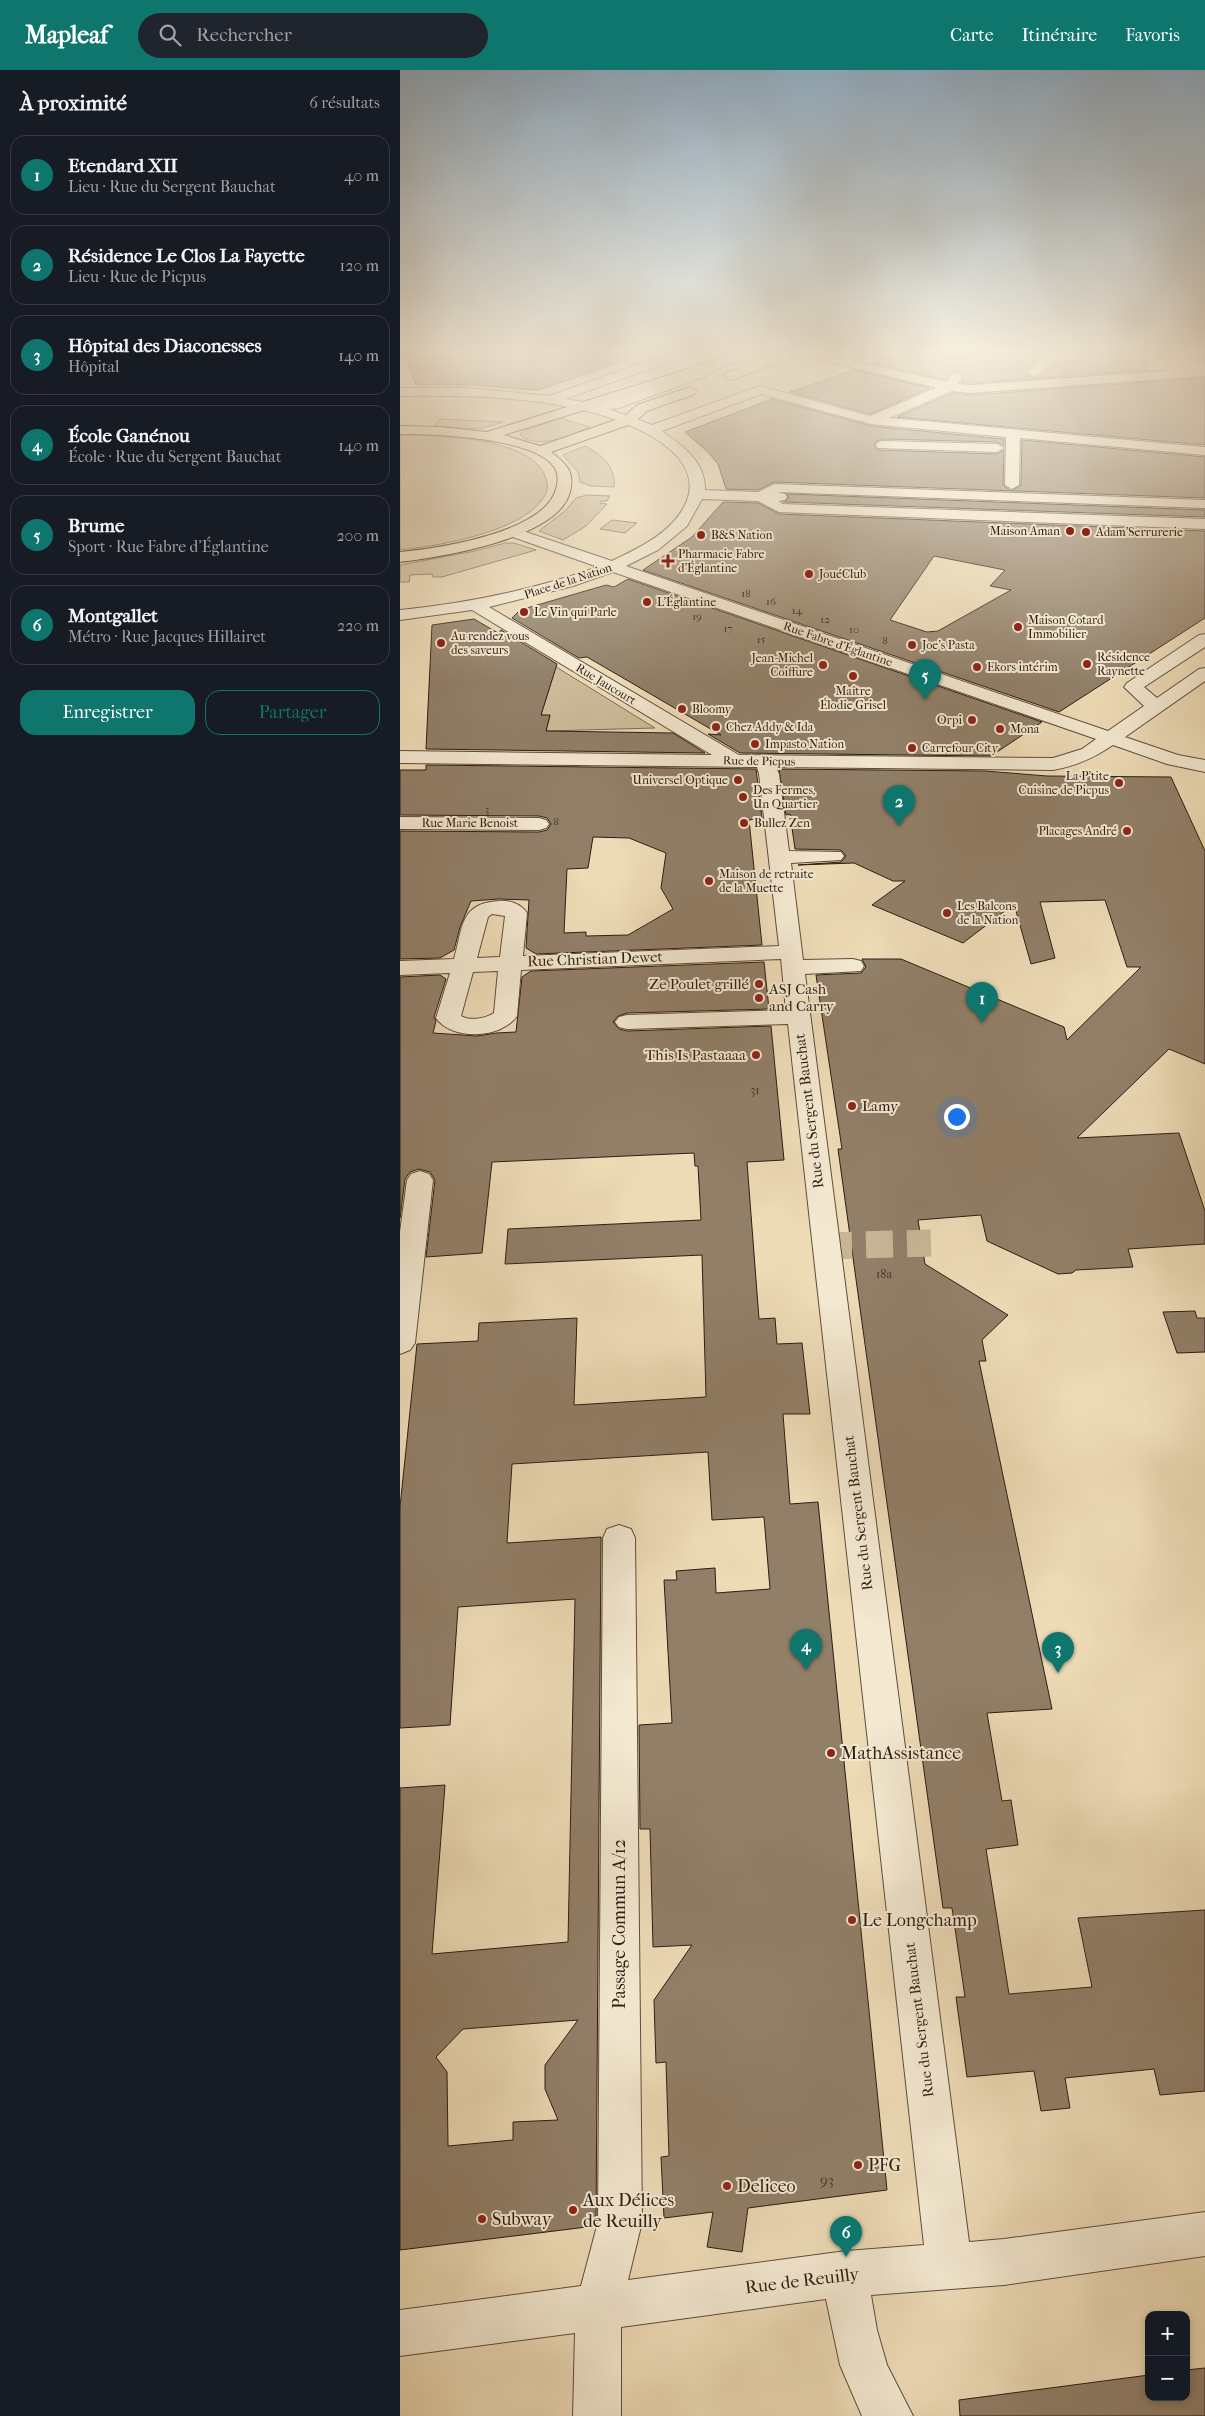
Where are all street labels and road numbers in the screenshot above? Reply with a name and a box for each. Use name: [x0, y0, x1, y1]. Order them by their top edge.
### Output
street label: Place de la Nation: [522, 560, 614, 602]
street label: Rue Fabre d'Églantine: [782, 618, 895, 669]
street label: Rue Jaucourt: [573, 661, 639, 708]
street label: Rue de Picpus: [723, 753, 796, 769]
street label: Rue Marie Benoist: [422, 816, 519, 830]
street label: Rue Christian Dewet: [527, 948, 664, 970]
street label: Rue du Sergent Bauchat: [790, 1032, 827, 1189]
street label: Rue du Sergent Bauchat: [839, 1434, 876, 1591]
street label: Passage Commun A/12: [609, 1839, 630, 2009]
street label: Rue du Sergent Bauchat: [900, 1941, 937, 2098]
street label: Rue de Reuilly: [744, 2263, 862, 2298]

